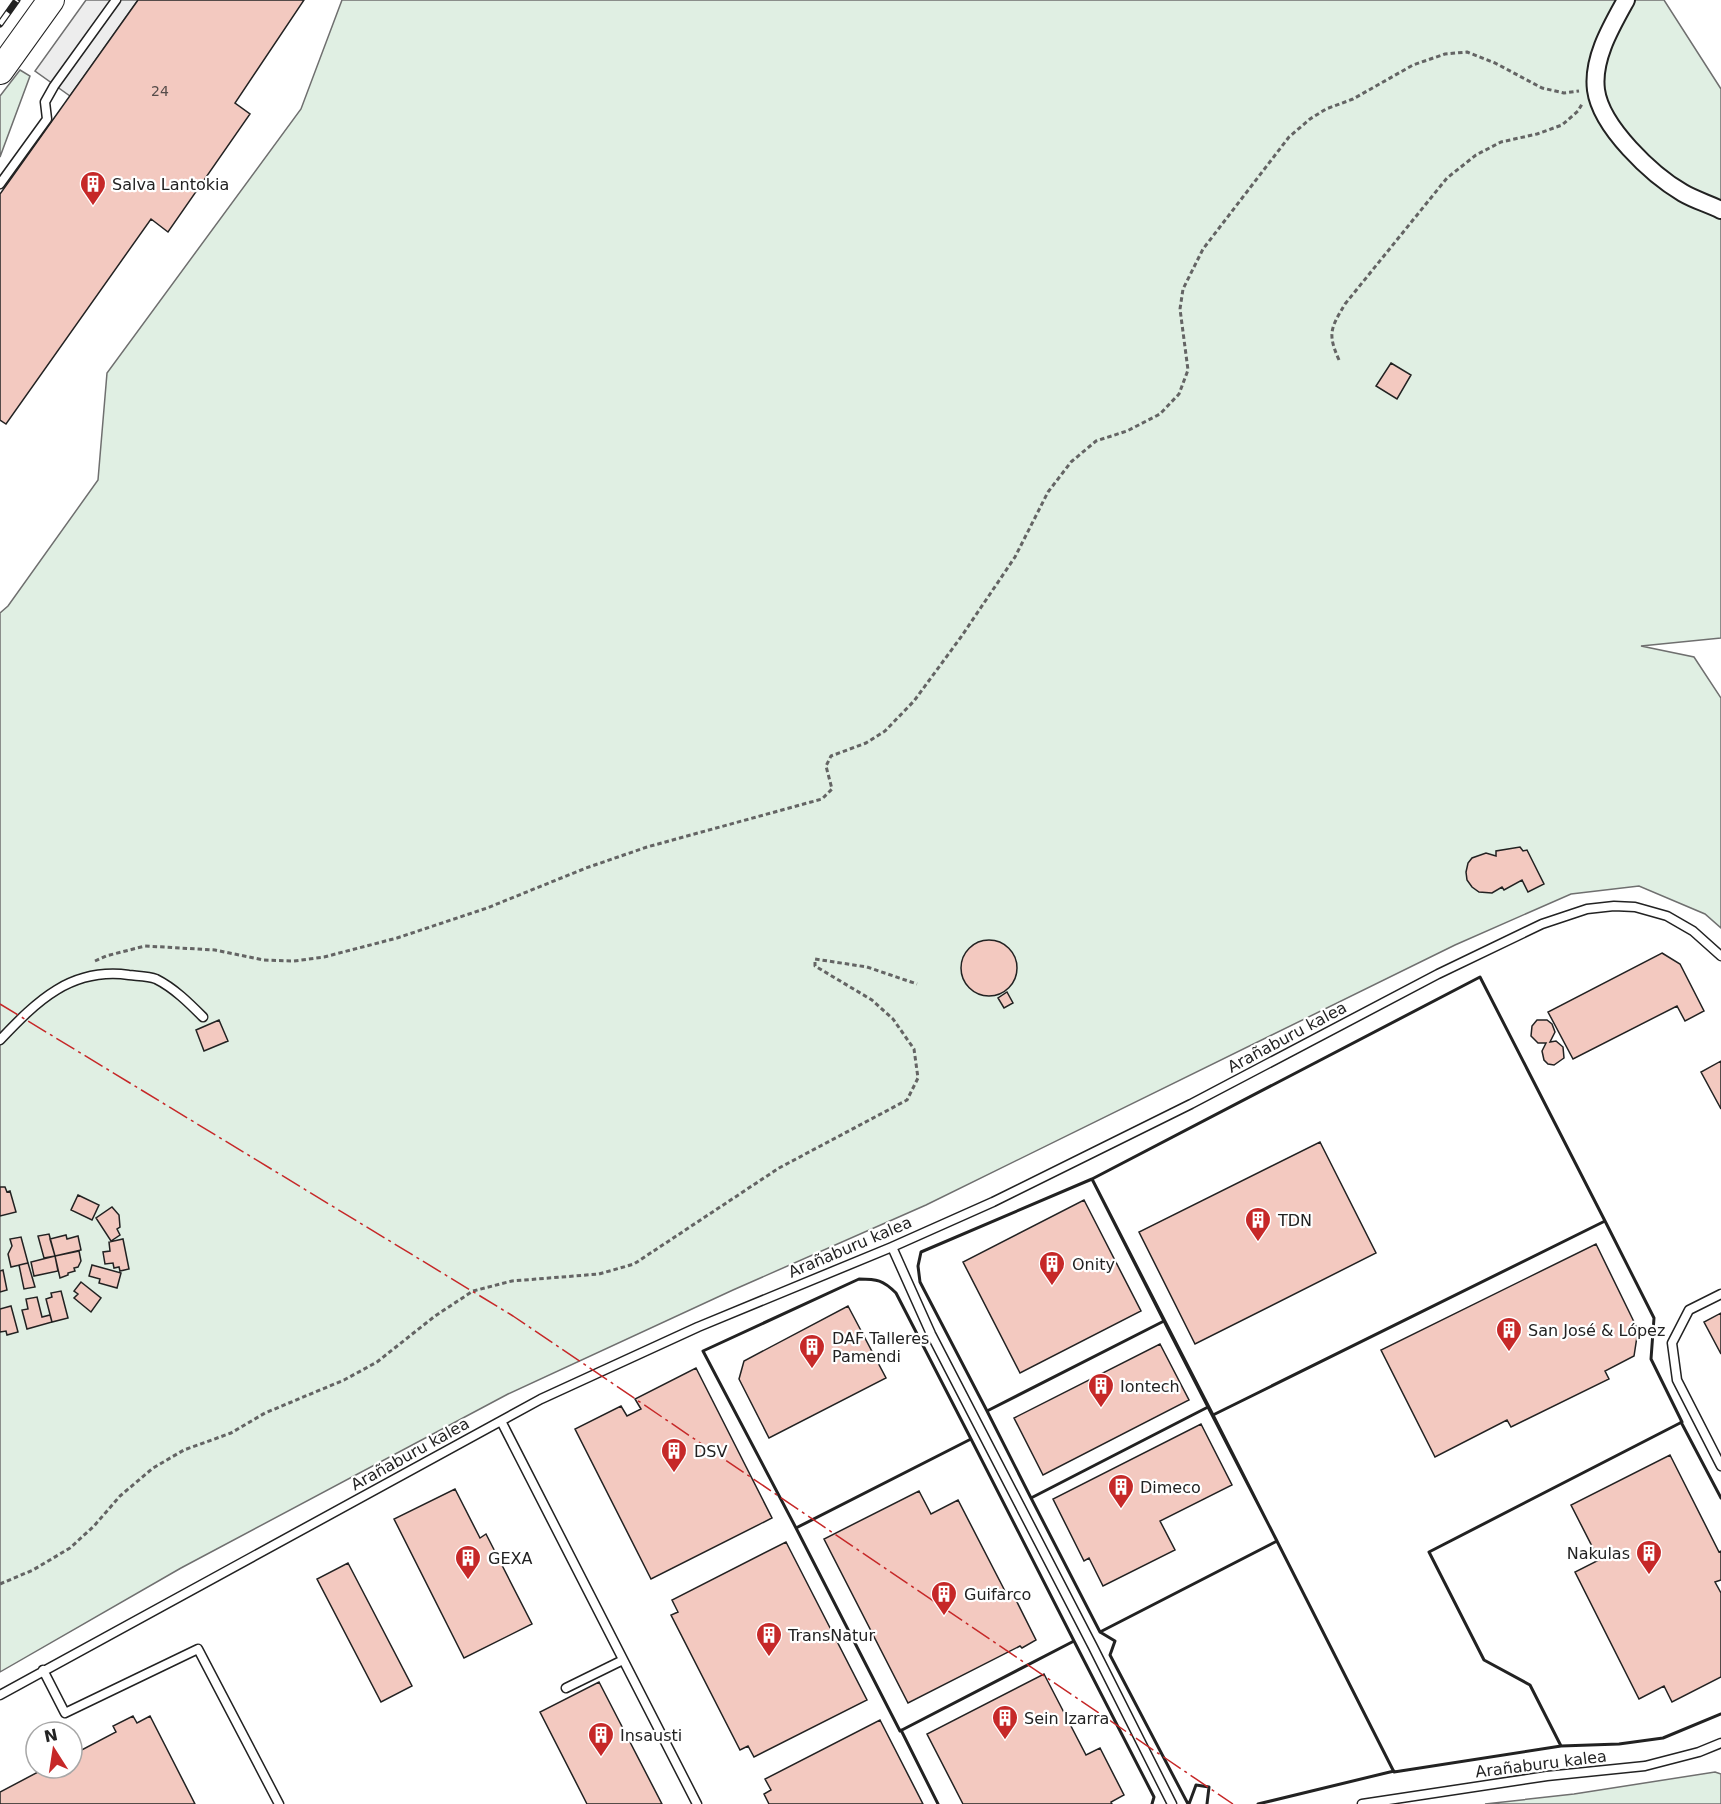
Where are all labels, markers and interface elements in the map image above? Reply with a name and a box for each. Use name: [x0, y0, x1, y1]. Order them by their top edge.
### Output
house number: 24: [151, 83, 169, 99]
building icon: Salva Lantokia: [78, 169, 108, 207]
place label: Salva Lantokia: [112, 175, 229, 194]
street label: Arañaburu kalea: [1224, 998, 1350, 1076]
building icon: TDN: [1243, 1205, 1273, 1243]
place label: TDN: [1277, 1211, 1312, 1230]
street label: Arañaburu kalea: [785, 1212, 915, 1282]
building icon: Onity: [1037, 1249, 1067, 1287]
place label: Onity: [1072, 1255, 1115, 1274]
building icon: San José & López: [1494, 1315, 1524, 1353]
place label: San José & López: [1528, 1321, 1665, 1340]
place label: DAF Talleres Pamendi: [832, 1329, 929, 1366]
building icon: DAF Talleres Pamendi: [797, 1332, 827, 1370]
building icon: Iontech: [1086, 1371, 1116, 1409]
place label: Iontech: [1120, 1377, 1180, 1396]
street label: Arañaburu kalea: [348, 1414, 472, 1494]
building icon: DSV: [659, 1436, 689, 1474]
place label: DSV: [694, 1442, 727, 1461]
building icon: Dimeco: [1106, 1472, 1136, 1510]
place label: Dimeco: [1140, 1478, 1201, 1497]
building icon: Nakulas: [1634, 1538, 1664, 1576]
building icon: GEXA: [453, 1543, 483, 1581]
place label: Nakulas: [1567, 1544, 1630, 1563]
place label: GEXA: [488, 1549, 532, 1568]
building icon: Guifarco: [929, 1579, 959, 1617]
place label: Guifarco: [964, 1585, 1031, 1604]
building icon: TransNatur: [754, 1620, 784, 1658]
place label: TransNatur: [787, 1626, 875, 1645]
building icon: Sein Izarra: [990, 1703, 1020, 1741]
place label: Sein Izarra: [1024, 1709, 1109, 1728]
north arrow: [24, 1720, 84, 1780]
building icon: Insausti: [586, 1720, 616, 1758]
text: N: [42, 1725, 60, 1747]
place label: Insausti: [620, 1726, 682, 1745]
street label: Arañaburu kalea: [1474, 1747, 1608, 1781]

